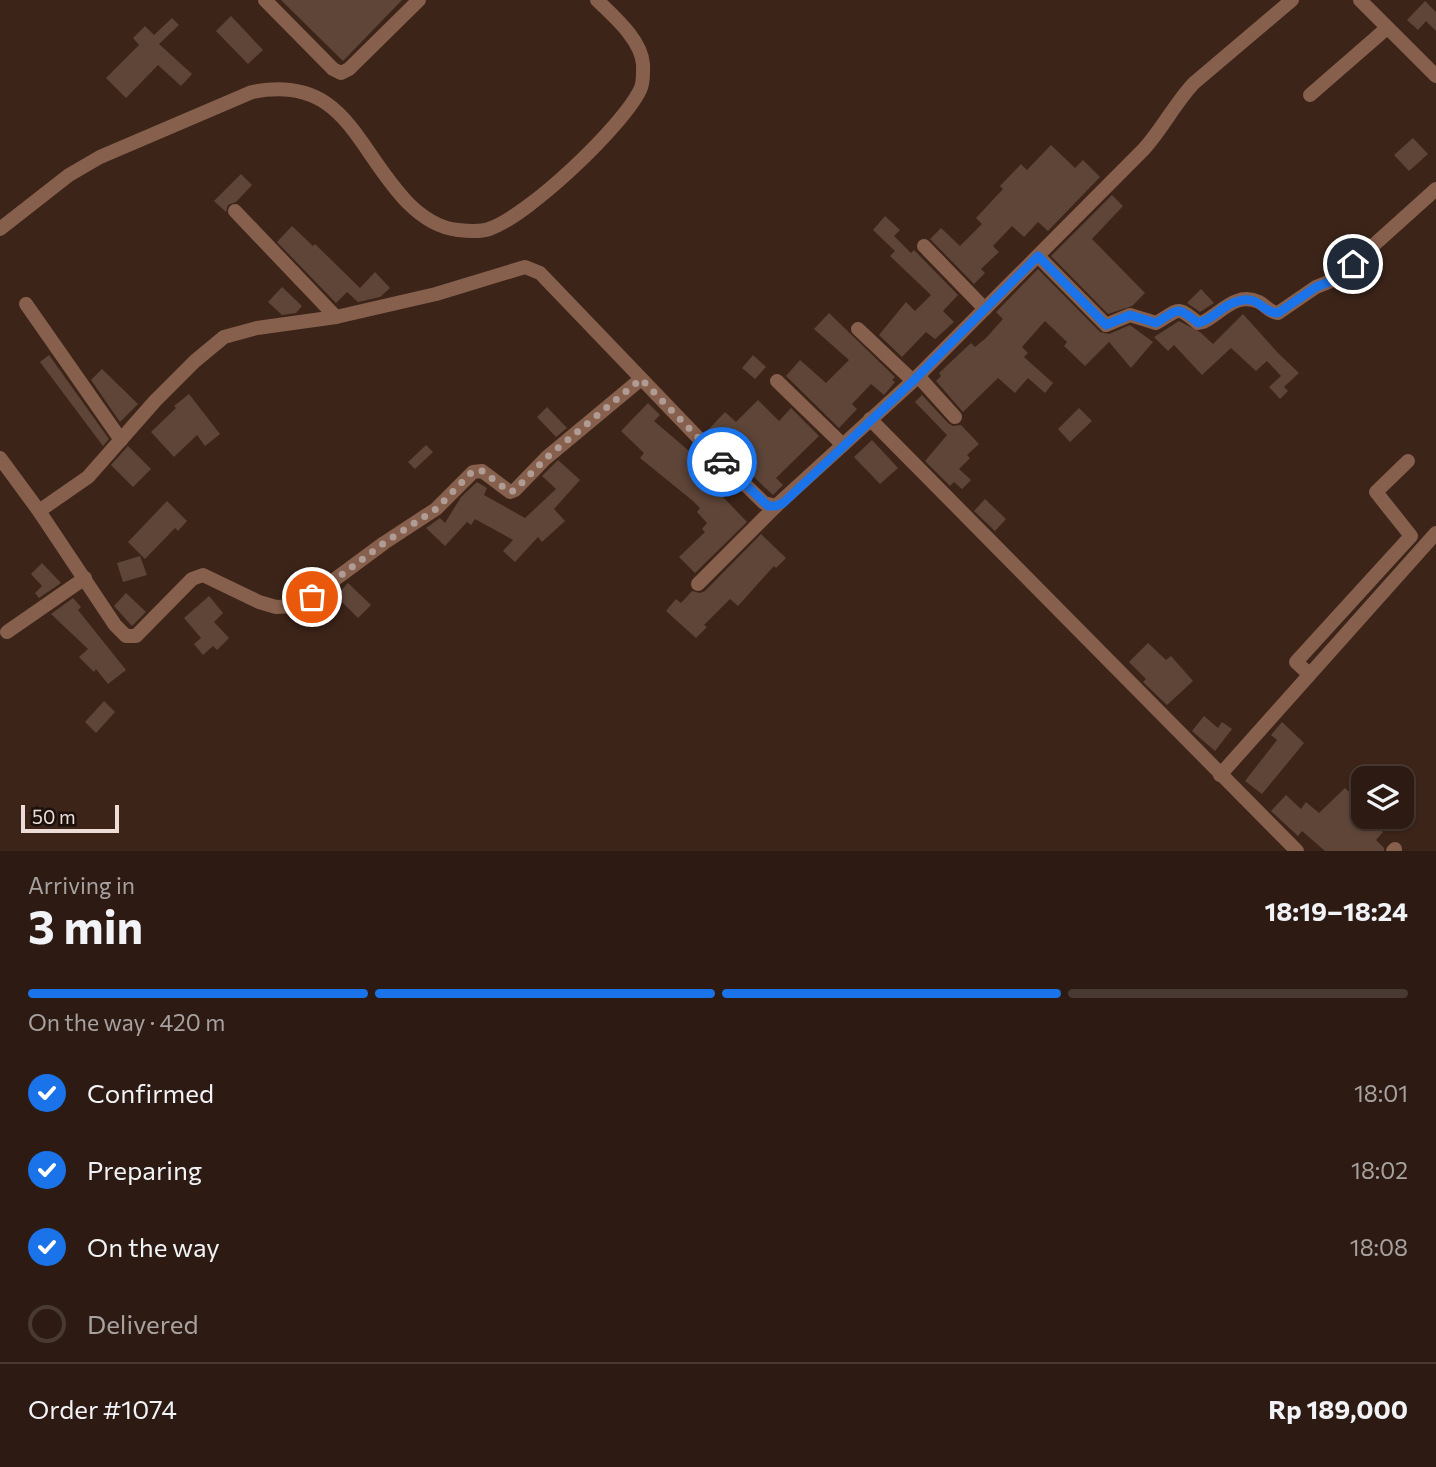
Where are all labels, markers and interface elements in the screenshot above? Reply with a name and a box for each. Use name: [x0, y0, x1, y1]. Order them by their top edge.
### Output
pin: [1323, 234, 1383, 294]
icon: home: [1334, 245, 1372, 283]
courier: [687, 427, 757, 497]
icon: car: [703, 443, 741, 481]
pin: [282, 567, 342, 627]
icon: bag: [293, 578, 331, 616]
map controls: [1351, 766, 1414, 829]
button: layers: [1351, 766, 1414, 829]
scale bar: [21, 802, 119, 834]
text: 50 m: [32, 805, 76, 828]
text: Arriving in: [28, 871, 135, 899]
text: 18:19–18:24: [1264, 895, 1408, 926]
text: 3 min: [28, 897, 143, 953]
text: On the way · 420 m: [28, 1008, 225, 1036]
icon: check: [28, 1074, 66, 1112]
text: Confirmed: [87, 1077, 214, 1108]
text: 18:01: [1354, 1079, 1408, 1107]
icon: check: [28, 1151, 66, 1189]
text: Preparing: [87, 1154, 202, 1185]
text: 18:02: [1351, 1156, 1408, 1184]
icon: check: [28, 1228, 66, 1266]
text: On the way: [87, 1231, 220, 1262]
text: 18:08: [1350, 1233, 1408, 1261]
text: Delivered: [87, 1308, 198, 1339]
text: Order #1074: [28, 1393, 177, 1424]
text: Rp 189,000: [1268, 1393, 1408, 1424]

